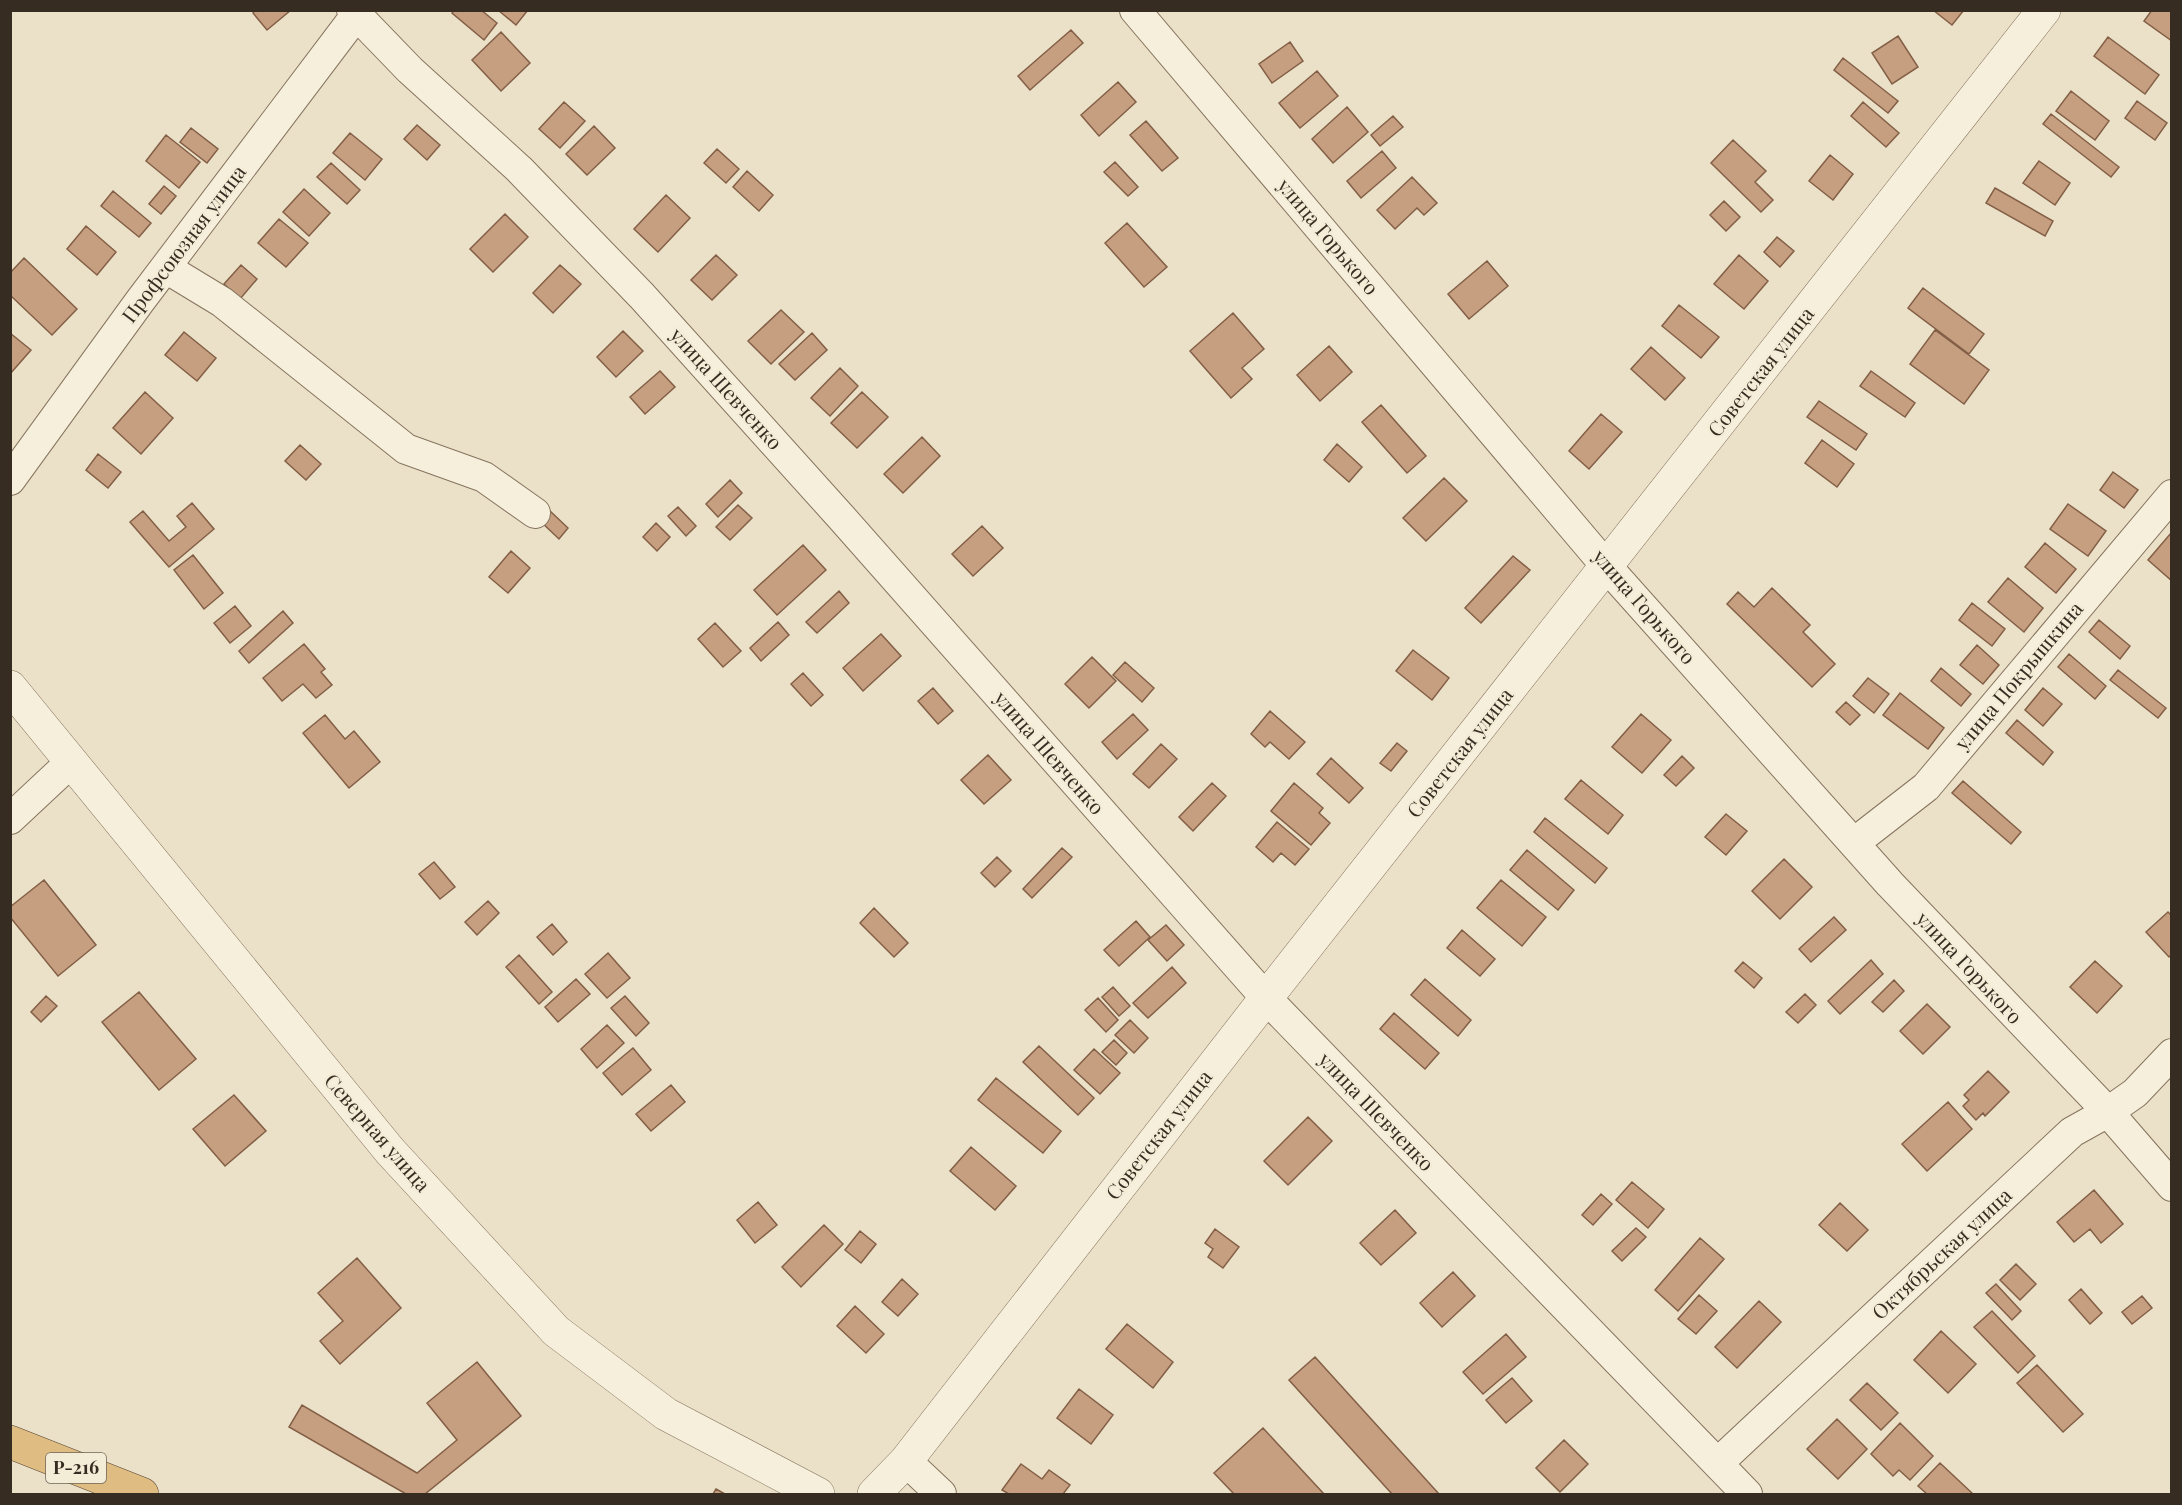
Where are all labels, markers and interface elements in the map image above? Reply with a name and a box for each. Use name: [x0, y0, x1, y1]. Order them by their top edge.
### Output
street label: Профсоюзная улица: [115, 159, 251, 327]
street label: улица Горького: [1272, 171, 1386, 300]
street label: Советская улица: [1701, 301, 1819, 442]
street label: улица Шевченко: [664, 321, 789, 455]
street label: улица Горького: [1587, 542, 1703, 669]
street label: улица Покрышкина: [1947, 595, 2088, 756]
street label: Советская улица: [1400, 682, 1518, 823]
street label: улица Шевченко: [988, 684, 1111, 820]
street label: улица Горького: [1910, 904, 2029, 1029]
street label: улица Шевченко: [1313, 1045, 1441, 1176]
street label: Советская улица: [1099, 1064, 1217, 1205]
street label: Северная улица: [319, 1067, 437, 1197]
street label: Октябрьская улица: [1865, 1181, 2017, 1325]
road number: Р-216: [46, 1453, 106, 1483]

